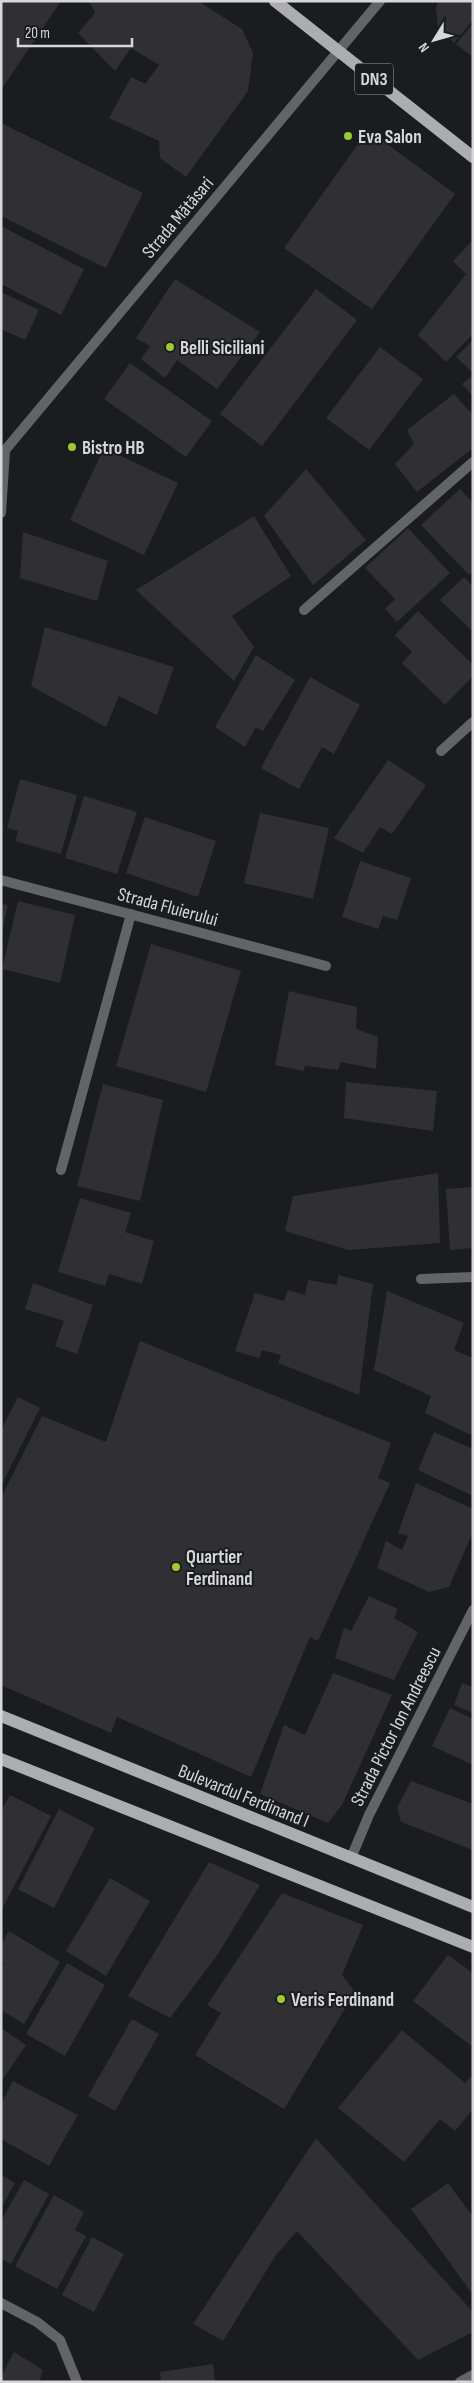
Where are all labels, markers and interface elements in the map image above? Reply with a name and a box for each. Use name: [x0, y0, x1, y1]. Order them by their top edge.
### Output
scale bar: [18, 15, 131, 47]
north arrow: [409, 15, 459, 65]
text: 20 m: [25, 24, 50, 43]
text: N: [415, 39, 433, 56]
road number: DN3: [355, 64, 393, 95]
place label: Eva Salon: [358, 126, 422, 149]
marker: Eva Salon: [342, 130, 354, 142]
street label: Strada Mătăsari: [137, 173, 219, 263]
place label: Belli Siciliani: [180, 337, 264, 360]
marker: Belli Siciliani: [164, 341, 176, 353]
place label: Bistro HB: [82, 437, 145, 460]
marker: Bistro HB: [66, 441, 78, 453]
street label: Strada Fluierului: [115, 883, 220, 932]
place label: Quartier Ferdinand: [186, 1546, 252, 1591]
marker: Quartier Ferdinand: [170, 1561, 182, 1573]
street label: Strada Pictor Ion Andreescu: [346, 1643, 447, 1810]
street label: Bulevardul Ferdinand I: [175, 1760, 312, 1833]
place label: Veris Ferdinand: [291, 1989, 394, 2012]
marker: Veris Ferdinand: [275, 1993, 287, 2005]

